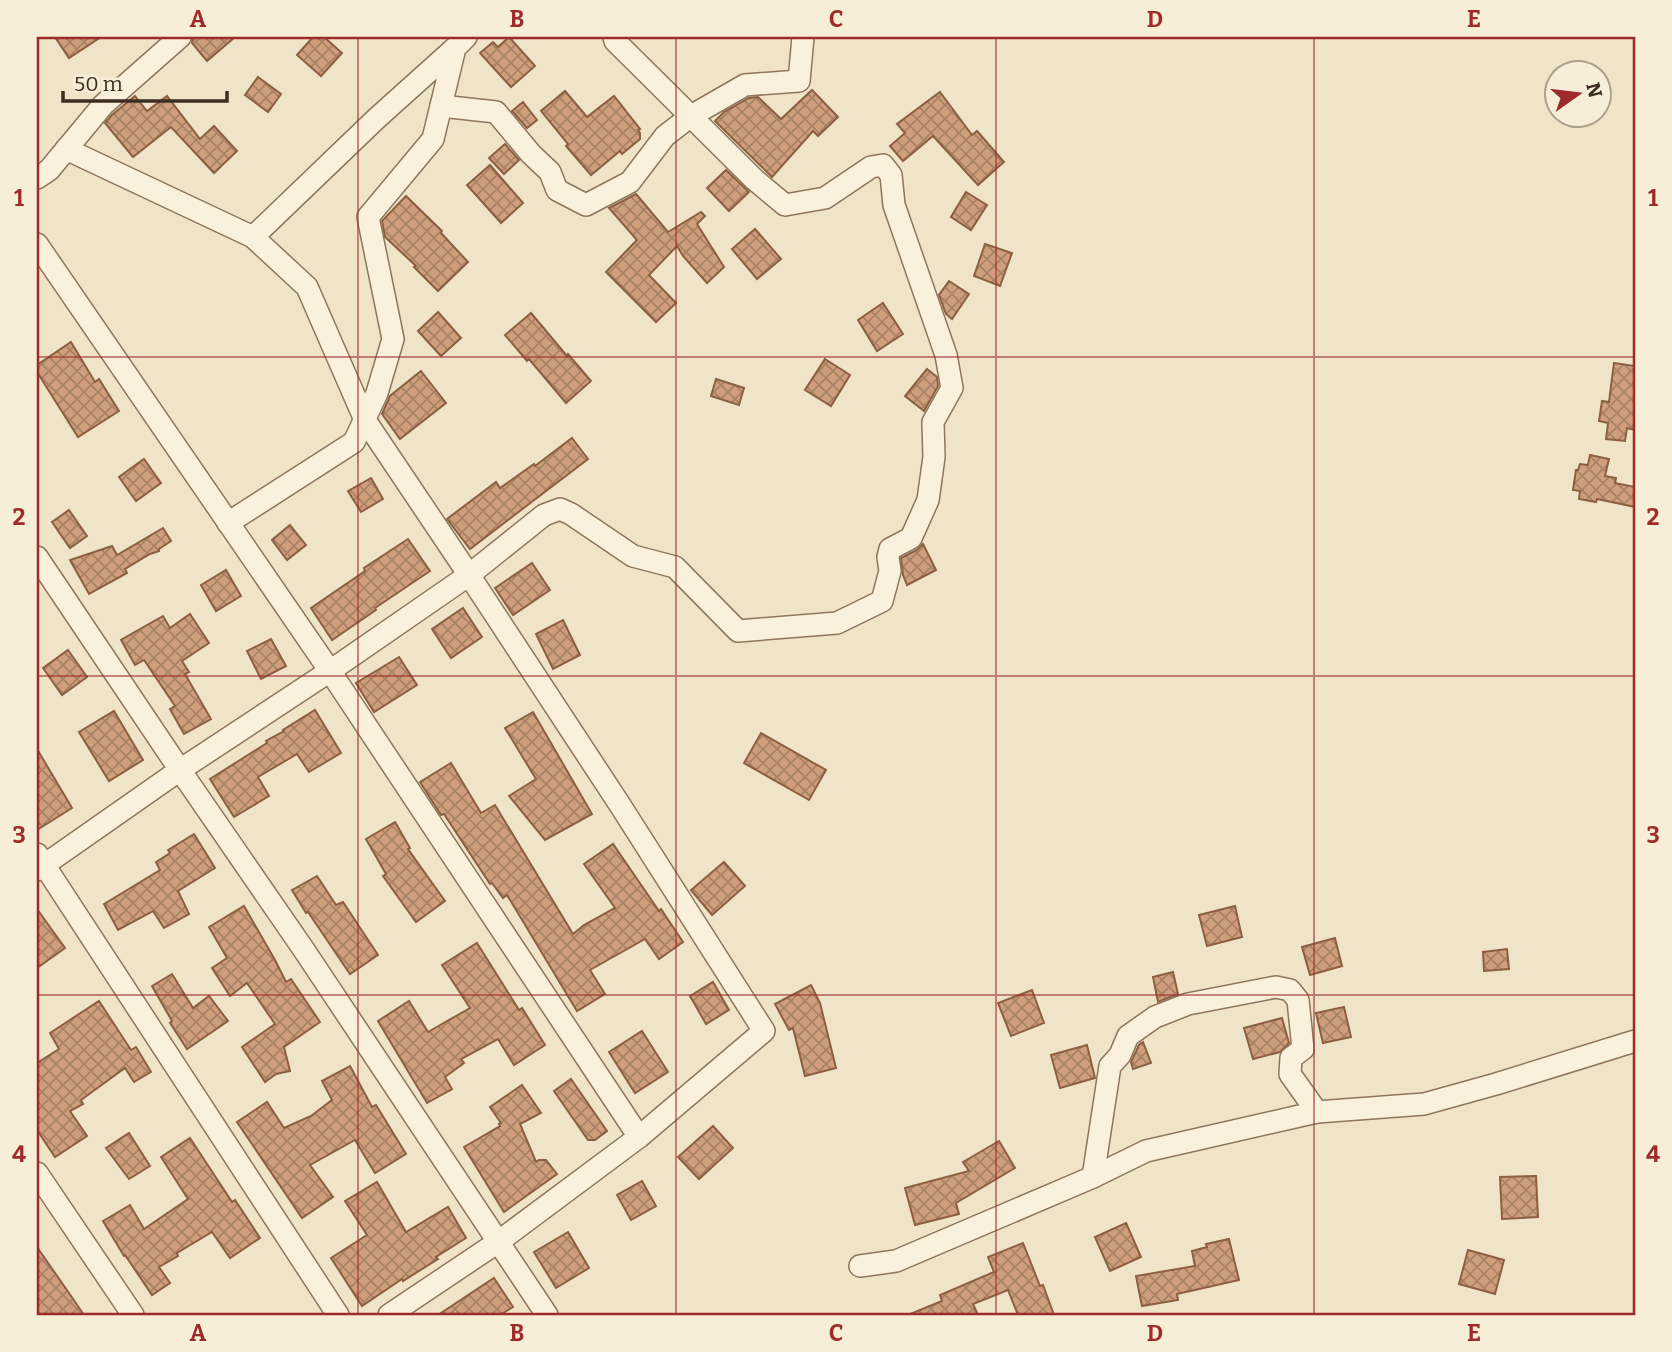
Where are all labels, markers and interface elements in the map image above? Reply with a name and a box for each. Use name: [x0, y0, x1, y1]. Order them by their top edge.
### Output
text: A: [190, 5, 207, 33]
text: B: [510, 5, 524, 33]
text: C: [829, 5, 843, 33]
text: D: [1147, 5, 1163, 33]
text: E: [1467, 5, 1481, 33]
scale bar: [63, 60, 228, 104]
north arrow: [1542, 60, 1612, 130]
text: 50 m: [74, 71, 123, 97]
text: N: [1581, 80, 1607, 100]
text: 1: [14, 184, 24, 212]
text: 1: [1648, 184, 1658, 212]
text: 2: [13, 503, 26, 531]
text: 2: [1647, 503, 1660, 531]
text: 3: [12, 821, 26, 849]
text: 3: [1646, 821, 1660, 849]
text: 4: [12, 1140, 26, 1168]
text: 4: [1646, 1140, 1660, 1168]
text: A: [190, 1319, 207, 1347]
text: B: [510, 1319, 524, 1347]
text: C: [829, 1319, 843, 1347]
text: D: [1147, 1319, 1163, 1347]
text: E: [1467, 1319, 1481, 1347]

